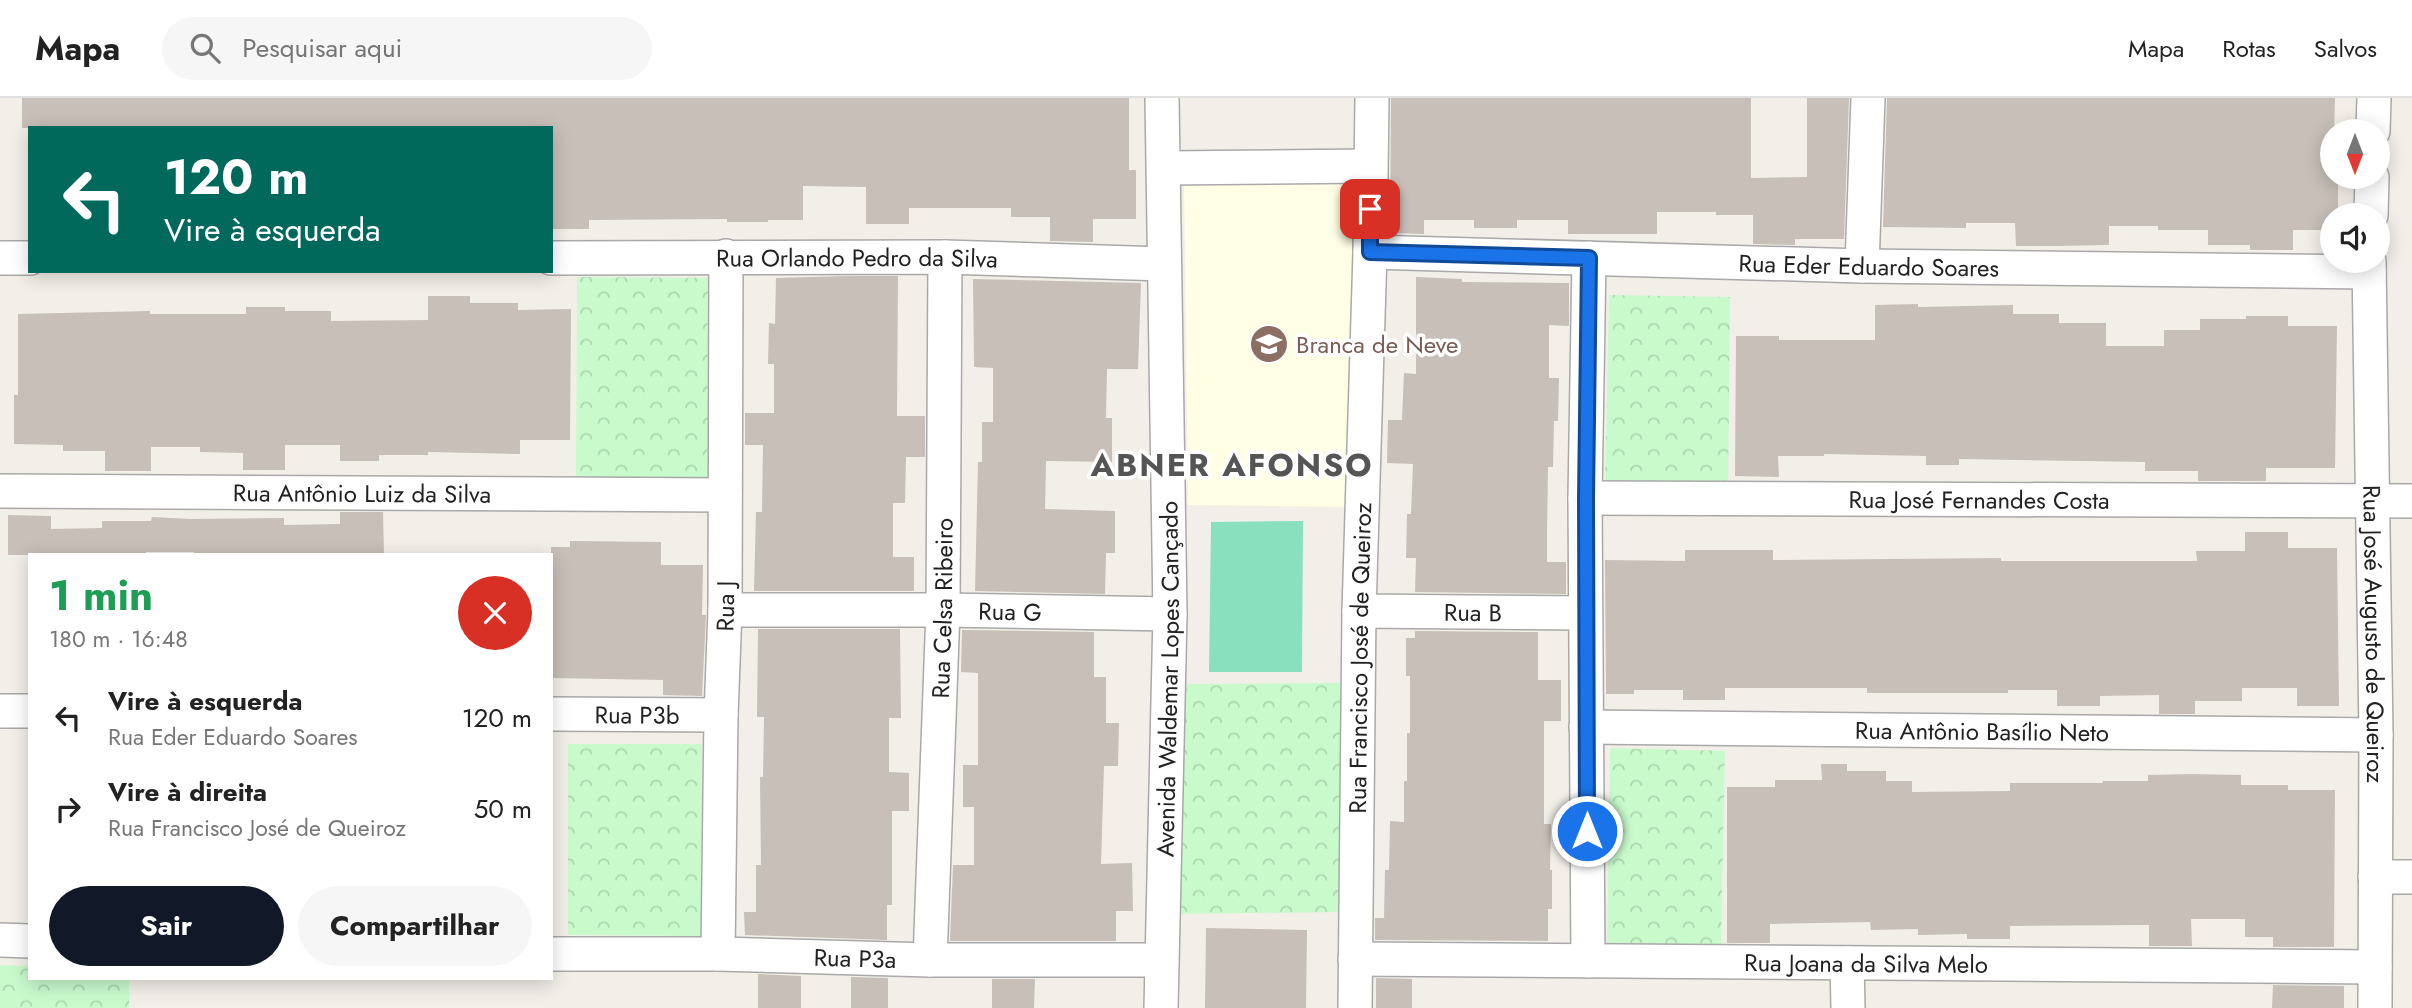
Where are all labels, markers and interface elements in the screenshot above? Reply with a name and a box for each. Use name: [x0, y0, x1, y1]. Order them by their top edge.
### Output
search box: [162, 17, 652, 80]
text: Mapa: [35, 25, 120, 72]
icon: search: [186, 29, 224, 67]
text: Pesquisar aqui: [242, 29, 402, 67]
text: Mapa: [2128, 31, 2184, 66]
text: Rotas: [2222, 31, 2276, 66]
text: Salvos: [2314, 31, 2377, 66]
north arrow: [2320, 119, 2390, 189]
map controls: [2320, 119, 2390, 273]
text: 120 m: [164, 142, 308, 212]
icon: left: [49, 154, 140, 245]
pin: [1340, 179, 1400, 239]
icon: arrive: [1351, 190, 1389, 228]
button: sound: [2320, 203, 2390, 273]
text: Vire à esquerda: [164, 207, 381, 253]
street label: Rua Orlando Pedro da Silva: [716, 239, 998, 276]
street label: Rua Eder Eduardo Soares: [1738, 245, 1999, 285]
school or university icon: Branca de Neve: [1248, 323, 1290, 365]
place label: Branca de Neve: [1296, 327, 1458, 362]
district label: ABNER AFONSO: [1090, 442, 1373, 488]
street label: Rua Antônio Luiz da Silva: [233, 475, 491, 511]
street label: Rua José Fernandes Costa: [1848, 481, 2110, 517]
street label: Rua José Augusto de Queiroz: [2355, 485, 2394, 783]
street label: Avenida Waldemar Lopes Cançado: [1147, 501, 1188, 857]
street label: Rua Francisco José de Queiroz: [1339, 502, 1380, 814]
street label: Rua Celsa Ribeiro: [922, 518, 961, 699]
text: 1 min: [49, 565, 153, 626]
button: close: [458, 576, 532, 650]
street label: Rua J: [707, 581, 743, 632]
street label: Rua G: [978, 593, 1042, 629]
street label: Rua B: [1444, 594, 1502, 630]
text: 180 m · 16:48: [49, 622, 188, 656]
text: Vire à esquerda: [108, 682, 303, 720]
street label: Rua P3b: [595, 697, 679, 732]
icon: left: [49, 699, 87, 737]
text: 120 m: [462, 699, 532, 737]
street label: Rua Antônio Basílio Neto: [1855, 712, 2109, 750]
text: Rua Eder Eduardo Soares: [108, 720, 358, 754]
text: Vire à direita: [108, 773, 267, 811]
icon: right: [49, 790, 87, 828]
text: 50 m: [474, 790, 532, 828]
position arrow: [1550, 794, 1624, 868]
text: Rua Francisco José de Queiroz: [108, 811, 406, 845]
button: Sair: [49, 886, 284, 966]
button: Compartilhar: [298, 886, 532, 966]
street label: Rua P3a: [813, 939, 897, 977]
street label: Rua Joana da Silva Melo: [1744, 945, 1988, 981]

